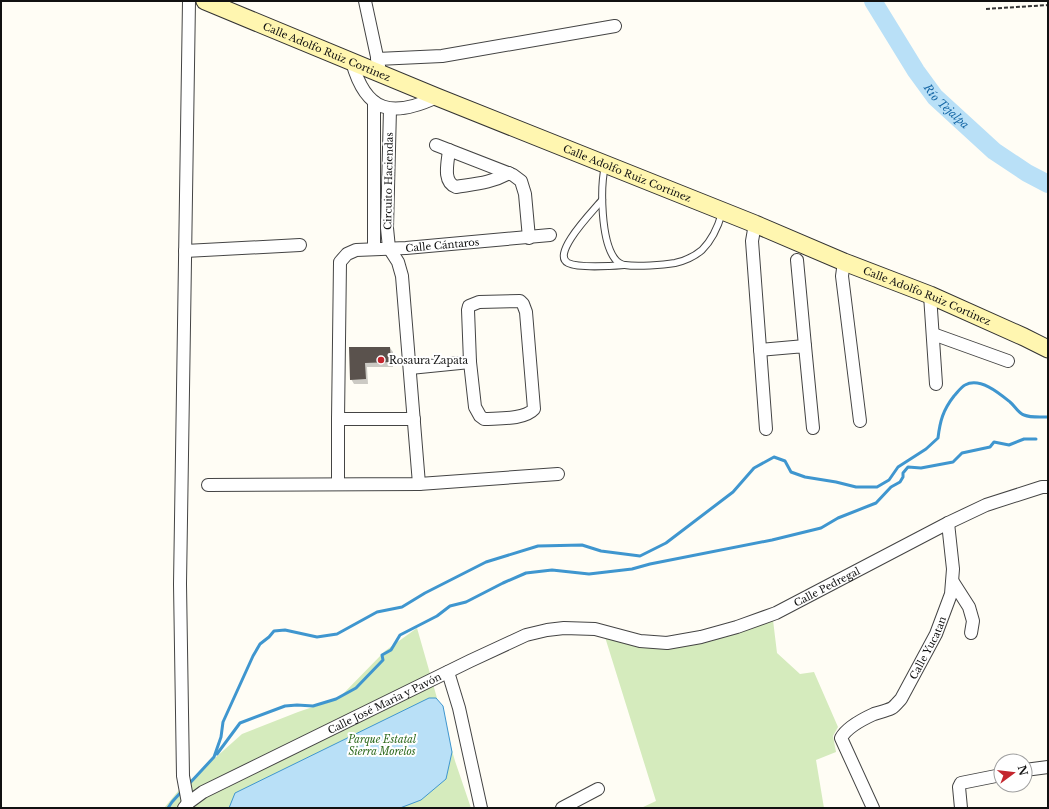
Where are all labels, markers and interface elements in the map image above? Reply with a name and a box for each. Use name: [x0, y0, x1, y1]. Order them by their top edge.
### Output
street label: Calle Adolfo Ruiz Cortinez: [261, 20, 393, 84]
water label: Río Tejalpa: [920, 80, 972, 132]
street label: Circuito Haciendas: [381, 132, 396, 230]
street label: Calle Adolfo Ruiz Cortinez: [561, 142, 694, 205]
street label: Calle Cántaros: [405, 235, 480, 255]
street label: Calle Adolfo Ruiz Cortinez: [861, 264, 993, 329]
place label: Rosaura Zapata: [389, 354, 469, 367]
marker: Rosaura Zapata: [376, 355, 386, 365]
street label: Calle Pedregal: [792, 564, 862, 610]
street label: Calle Yucatan: [907, 614, 949, 682]
street label: Calle José Maria y Pavón: [326, 670, 444, 737]
park label: Parque Estatal Sierra Morelos: [347, 733, 417, 758]
north arrow: [993, 753, 1033, 793]
text: N: [1015, 764, 1031, 778]

